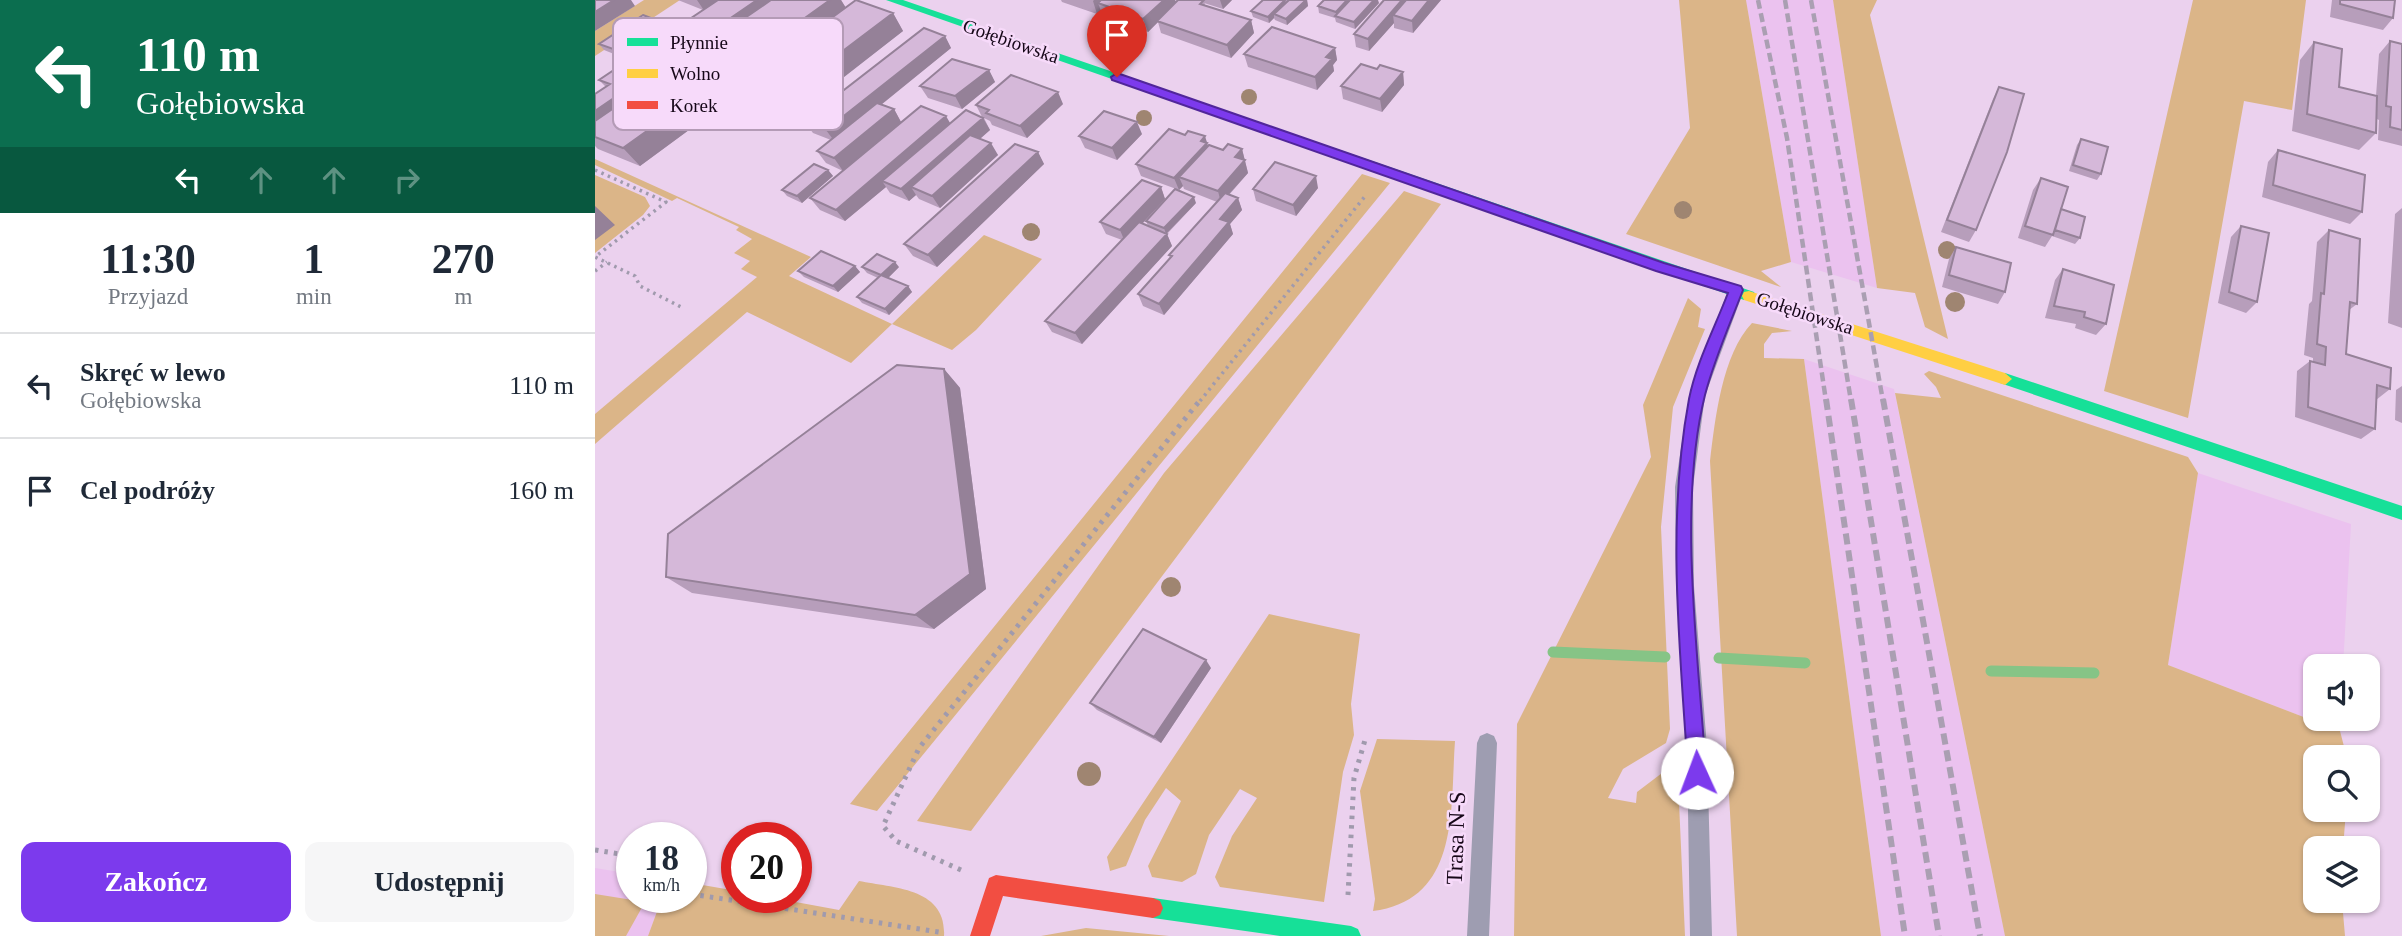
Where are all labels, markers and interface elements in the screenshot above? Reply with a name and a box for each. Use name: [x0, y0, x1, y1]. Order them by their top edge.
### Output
pin: [1087, 5, 1147, 77]
street label: Gołębiowska: [960, 15, 1062, 67]
icon: arrive: [1098, 16, 1136, 54]
legend: [613, 18, 843, 130]
text: 110 m: [136, 27, 260, 82]
icon: left: [21, 28, 112, 119]
text: Płynnie: [670, 32, 728, 53]
text: Wolno: [670, 63, 720, 84]
text: Gołębiowska: [136, 85, 305, 121]
text: Korek: [670, 95, 718, 116]
icon: left: [169, 161, 207, 199]
icon: ahead: [242, 161, 280, 199]
icon: ahead: [315, 161, 353, 199]
icon: right: [388, 161, 426, 199]
text: 11:30: [100, 236, 196, 282]
text: 1: [303, 236, 324, 282]
text: 270: [432, 236, 495, 282]
text: Przyjazd: [108, 284, 188, 309]
text: min: [296, 284, 332, 309]
text: m: [454, 284, 472, 309]
street label: Gołębiowska: [1754, 288, 1856, 339]
text: Skręć w lewo: [80, 358, 226, 387]
icon: left: [21, 367, 59, 405]
text: 110 m: [509, 371, 574, 400]
text: Gołębiowska: [80, 388, 201, 413]
icon: arrive: [21, 472, 59, 510]
text: Cel podróży: [80, 476, 215, 505]
text: 160 m: [508, 476, 574, 505]
map controls: [2303, 654, 2380, 913]
button: sound: [2303, 654, 2380, 731]
position arrow: [1660, 736, 1734, 810]
button: search: [2303, 745, 2380, 822]
street label: Trasa N-S: [1442, 791, 1470, 885]
speed limit sign: 20: [721, 822, 812, 913]
button: layers: [2303, 836, 2380, 913]
text: 18: [644, 839, 679, 878]
button: Zakończ: [21, 842, 291, 922]
button: Udostępnij: [305, 842, 574, 922]
text: km/h: [643, 875, 680, 895]

